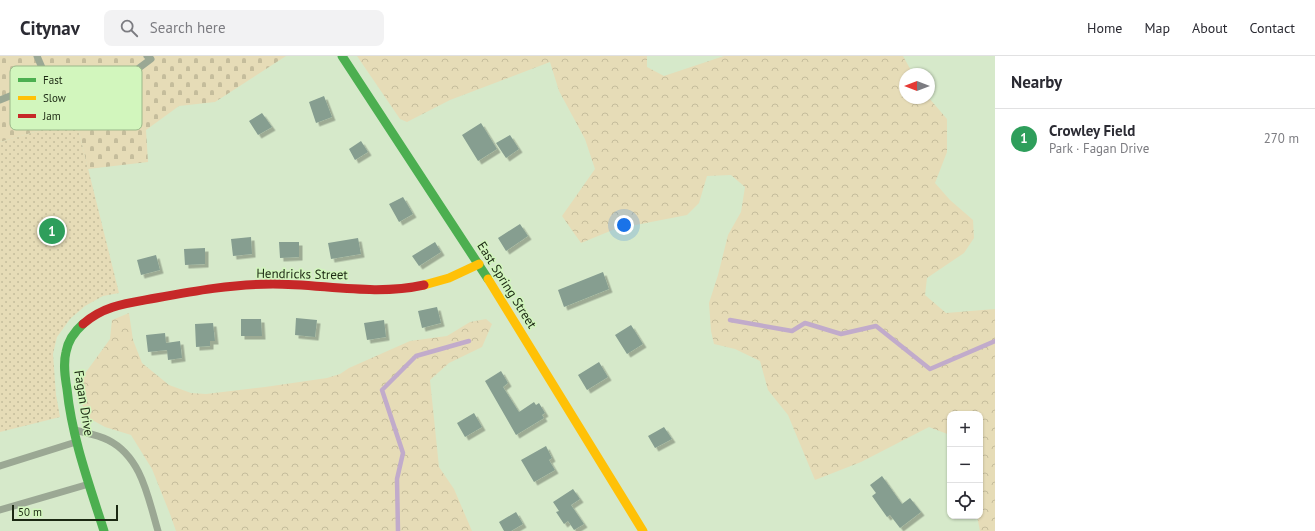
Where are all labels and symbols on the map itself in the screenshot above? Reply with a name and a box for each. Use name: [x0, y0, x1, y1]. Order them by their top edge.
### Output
legend: [10, 66, 142, 130]
north arrow: [899, 68, 935, 104]
text: Fast: [43, 73, 63, 87]
text: Slow: [43, 91, 66, 105]
text: Jam: [42, 109, 61, 123]
your location: [614, 215, 634, 235]
pin: 1: [39, 216, 65, 246]
street label: East Spring Street: [473, 238, 541, 332]
street label: Hendricks Street: [256, 265, 349, 283]
street label: Fagan Drive: [70, 369, 98, 437]
scale bar: [12, 503, 118, 522]

